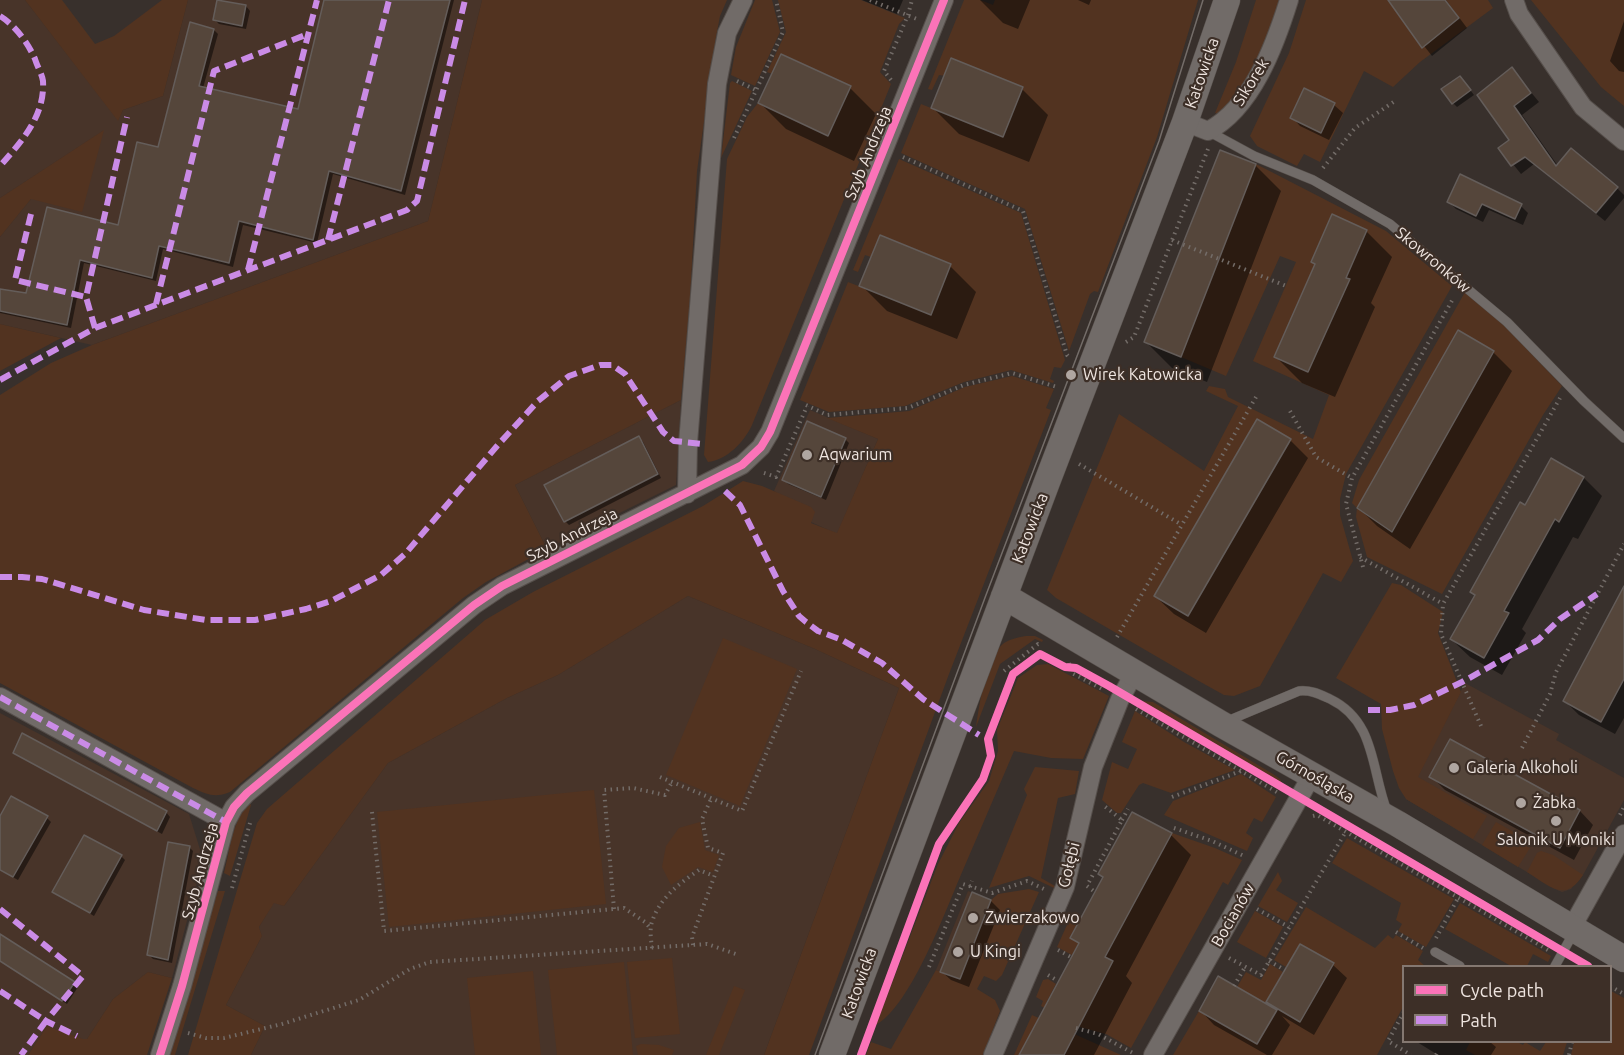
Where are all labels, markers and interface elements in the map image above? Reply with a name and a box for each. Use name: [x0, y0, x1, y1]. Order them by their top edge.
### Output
street label: Katowicka: [1181, 35, 1223, 111]
street label: Sikorek: [1229, 55, 1273, 109]
street label: Szyb Andrzeja: [840, 103, 896, 203]
street label: Skowronków: [1392, 223, 1474, 297]
place label: Wirek Katowicka: [1083, 365, 1202, 385]
marker: Wirek Katowicka: [1064, 368, 1078, 382]
place label: Aqwarium: [819, 445, 892, 465]
marker: Aqwarium: [800, 448, 814, 462]
street label: Katowicka: [1008, 490, 1052, 566]
street label: Szyb Andrzeja: [523, 504, 621, 566]
street label: Górnośląska: [1272, 747, 1358, 807]
place label: Galeria Alkoholi: [1466, 758, 1578, 778]
marker: Galeria Alkoholi: [1447, 761, 1461, 775]
place label: Żabka: [1533, 793, 1576, 813]
marker: Żabka: [1514, 796, 1528, 810]
marker: Salonik U Moniki: [1549, 814, 1563, 828]
street label: Szyb Andrzeja: [178, 820, 222, 922]
place label: Salonik U Moniki: [1497, 830, 1615, 850]
street label: Gołębi: [1054, 840, 1084, 890]
street label: Bocianów: [1207, 880, 1259, 950]
place label: Zwierzakowo: [985, 908, 1079, 928]
marker: Zwierzakowo: [966, 911, 980, 925]
place label: U Kingi: [970, 942, 1021, 962]
street label: Katowicka: [837, 945, 881, 1021]
marker: U Kingi: [951, 945, 965, 959]
legend: [1402, 965, 1612, 1043]
text: Cycle path: [1460, 980, 1544, 1000]
text: Path: [1460, 1010, 1497, 1030]

